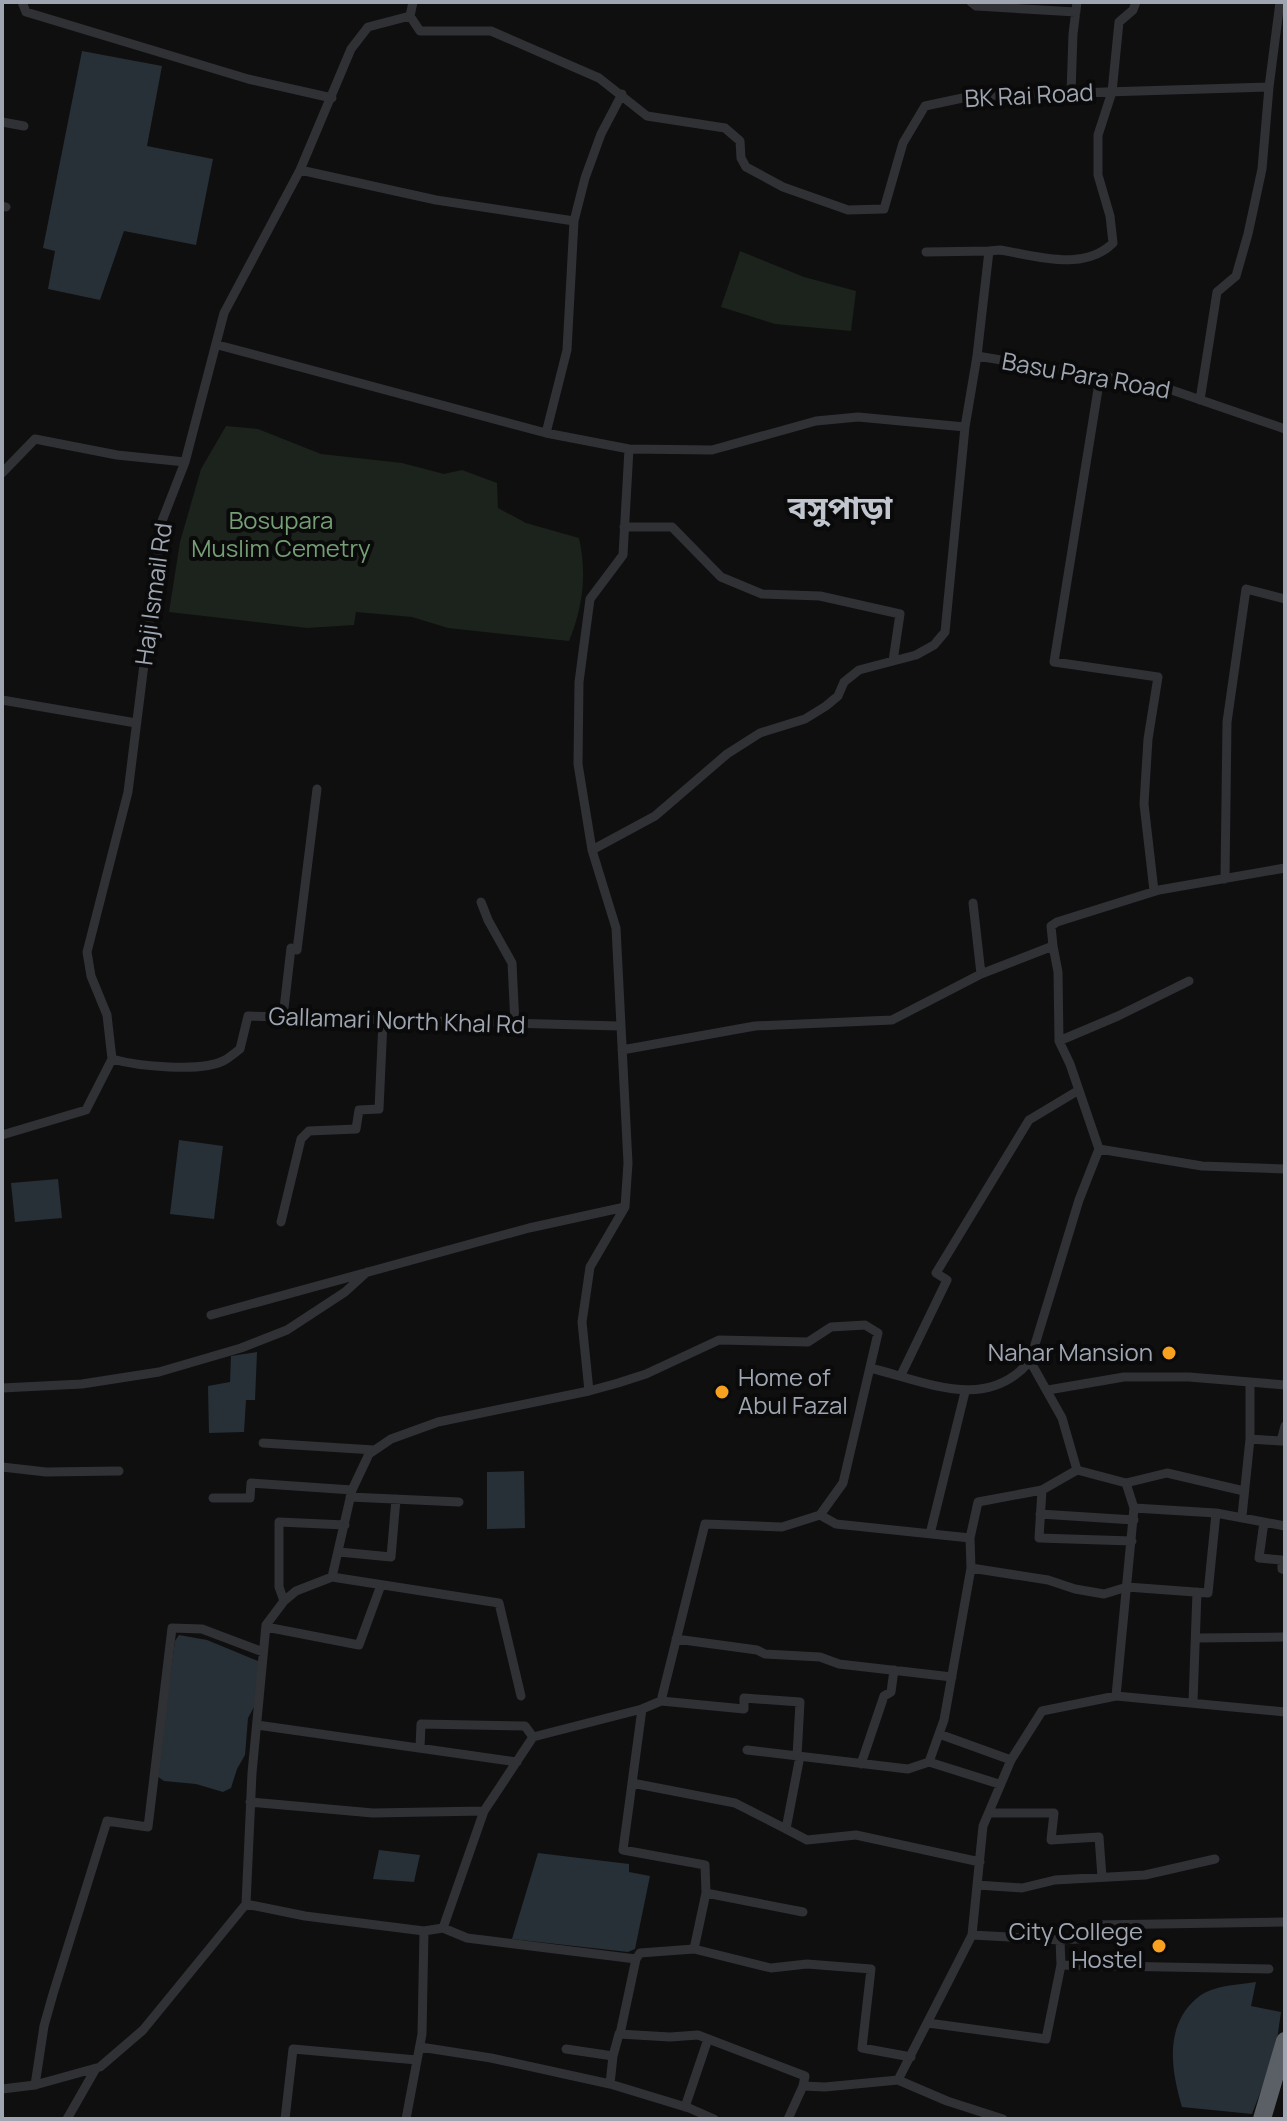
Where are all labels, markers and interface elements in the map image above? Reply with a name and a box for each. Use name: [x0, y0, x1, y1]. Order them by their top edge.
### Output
street label: BK Rai Road: [964, 75, 1094, 114]
street label: Basu Para Road: [1000, 343, 1173, 406]
district label: বসুপাড়া: [787, 485, 893, 529]
park label: Bosupara Muslim Cemetry: [191, 503, 371, 564]
street label: Haji Ismail Rd: [126, 520, 179, 667]
street label: Gallamari North Khal Rd: [268, 999, 526, 1040]
place label: Nahar Mansion: [988, 1335, 1153, 1368]
marker: Nahar Mansion: [1160, 1344, 1178, 1362]
place label: Home of Abul Fazal: [738, 1360, 848, 1421]
marker: Home of Abul Fazal: [713, 1383, 731, 1401]
place label: City College Hostel: [1009, 1914, 1143, 1975]
marker: City College Hostel: [1150, 1937, 1168, 1955]

